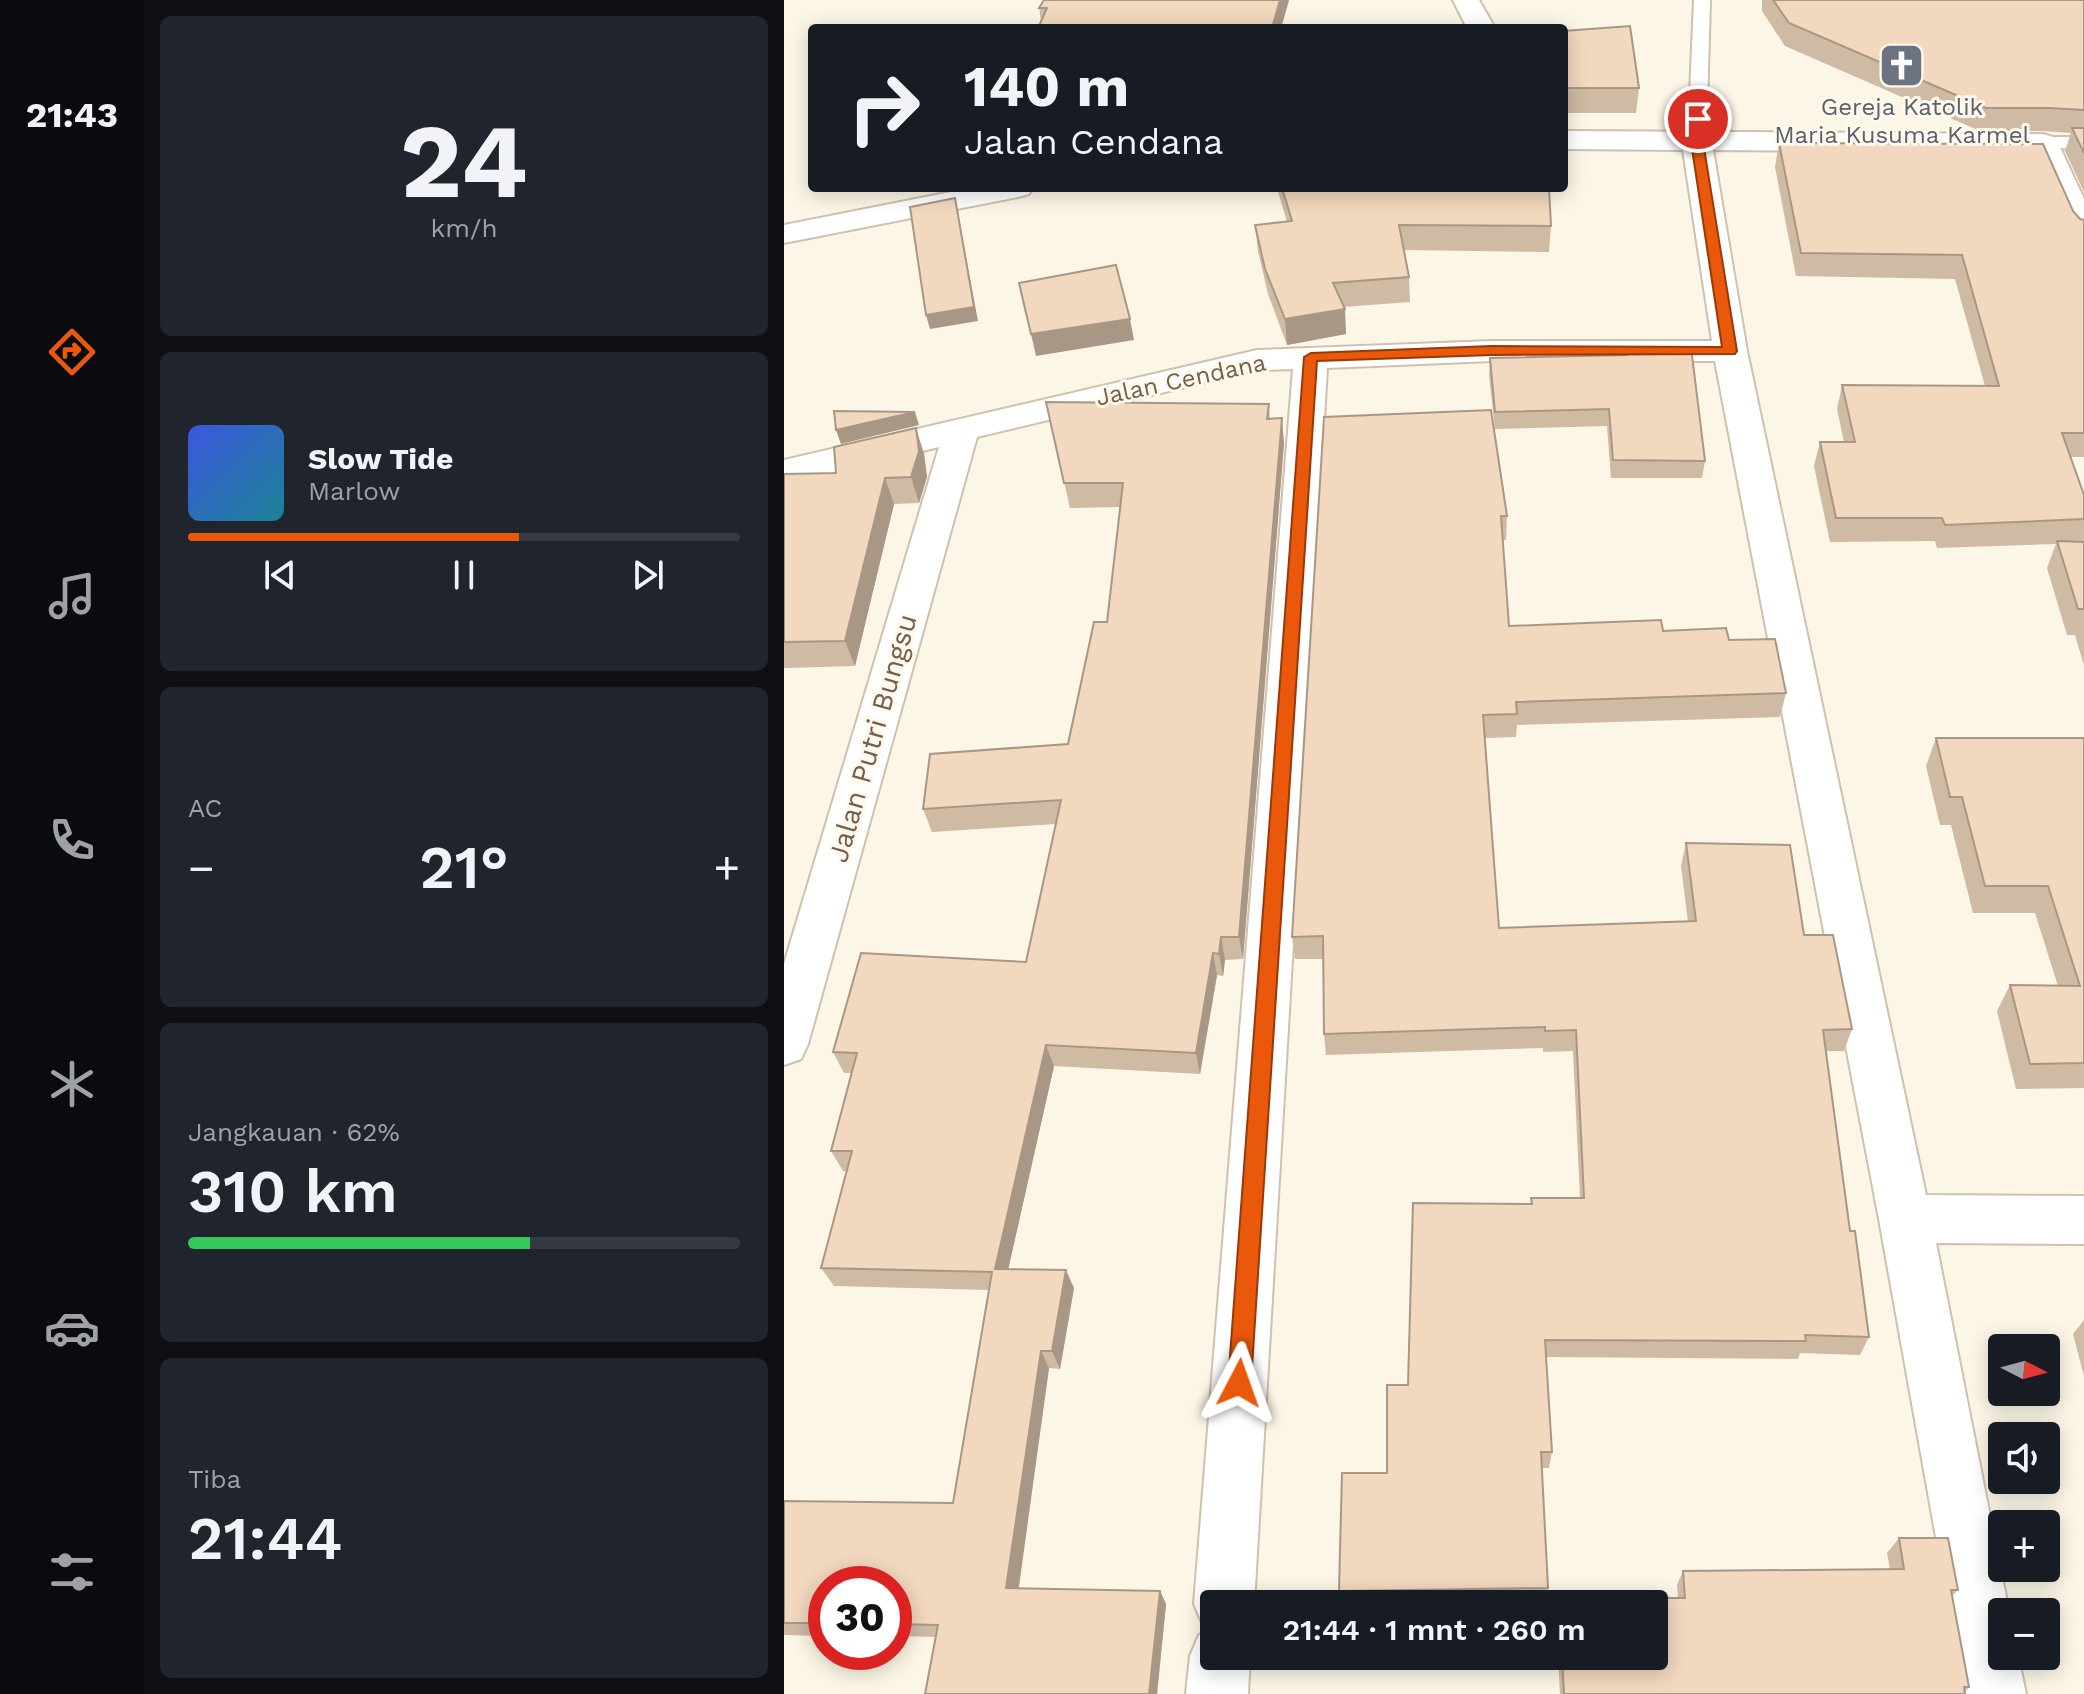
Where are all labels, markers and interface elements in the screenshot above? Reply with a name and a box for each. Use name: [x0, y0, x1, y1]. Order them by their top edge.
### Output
church icon: Gereja Katolik Maria Kusuma Karmel: [1878, 41, 1926, 89]
text: 140 m: [964, 54, 1129, 120]
icon: right: [832, 56, 936, 160]
pin: [1664, 85, 1732, 153]
place label: Gereja Katolik Maria Kusuma Karmel: [1774, 93, 2030, 149]
text: 21:43: [26, 94, 118, 136]
icon: arrive: [1676, 97, 1720, 141]
text: 24: [400, 100, 528, 222]
text: Jalan Cendana: [964, 121, 1223, 163]
text: km/h: [431, 213, 497, 243]
icon: directions: [44, 324, 100, 380]
street label: Jalan Cendana: [1094, 348, 1268, 412]
text: Slow Tide: [308, 441, 453, 476]
text: Marlow: [308, 476, 400, 506]
icon: previous: [258, 553, 302, 597]
icon: pause: [442, 553, 486, 597]
icon: next: [626, 553, 670, 597]
icon: music: [44, 568, 100, 624]
street label: Jalan Putri Bungsu: [821, 610, 924, 866]
text: AC: [188, 793, 222, 823]
icon: phone: [44, 812, 100, 868]
text: 21°: [419, 832, 509, 903]
text: −: [188, 842, 215, 894]
text: +: [713, 842, 740, 894]
icon: climate: [44, 1056, 100, 1112]
text: Jangkauan · 62%: [188, 1117, 400, 1147]
text: 310 km: [188, 1156, 398, 1227]
icon: car: [44, 1300, 100, 1356]
north arrow: [1988, 1334, 2060, 1406]
map controls: [1988, 1334, 2060, 1670]
position arrow: [1197, 1341, 1281, 1425]
button: sound: [1988, 1422, 2060, 1494]
text: Tiba: [188, 1464, 241, 1494]
text: 21:44: [188, 1503, 342, 1574]
button: +: [1988, 1510, 2060, 1582]
icon: filters: [44, 1544, 100, 1600]
speed limit sign: 30: [808, 1566, 912, 1670]
button: −: [1988, 1598, 2060, 1670]
text: 21:44 · 1 mnt · 260 m: [1283, 1612, 1585, 1647]

